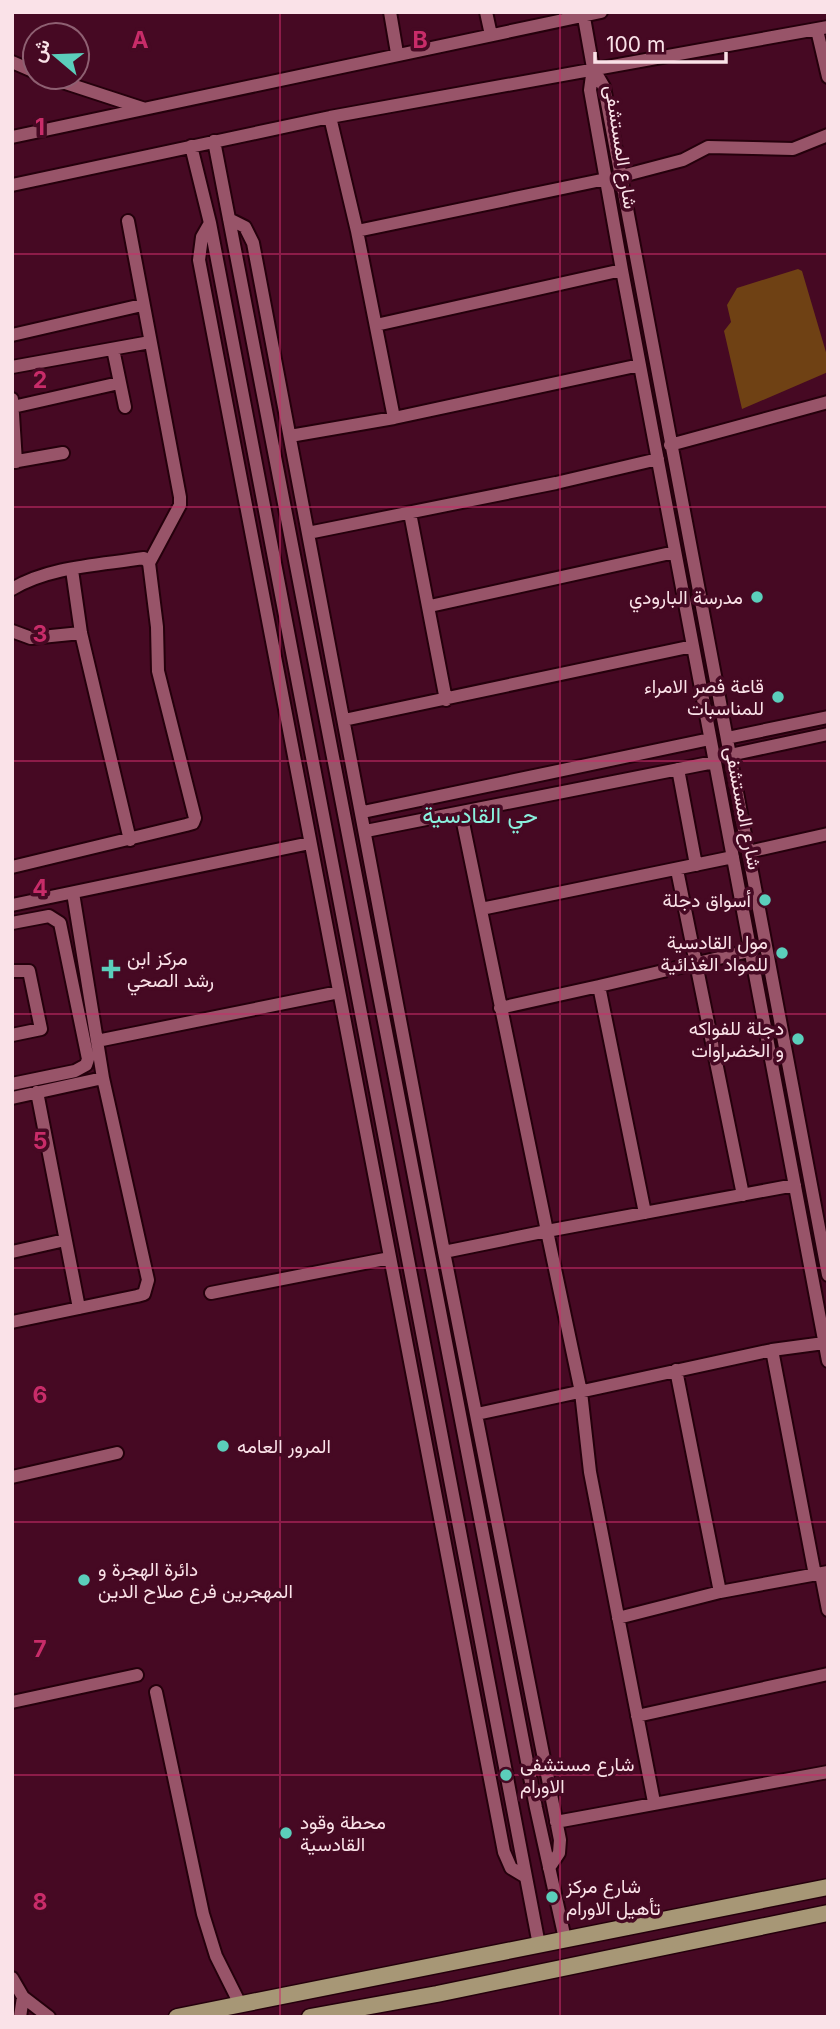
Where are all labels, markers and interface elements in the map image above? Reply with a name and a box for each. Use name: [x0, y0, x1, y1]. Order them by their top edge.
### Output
north arrow: [21, 21, 91, 91]
scale bar: [595, 21, 726, 65]
text: A: [131, 26, 149, 54]
text: B: [412, 26, 428, 54]
text: 100 m: [606, 32, 665, 57]
text: ش: [26, 36, 55, 65]
street label: شارع المستشفى: [599, 83, 642, 211]
text: 1: [35, 113, 45, 141]
text: 2: [33, 366, 47, 394]
place label: مدرسة البارودي: [629, 586, 743, 613]
marker: مدرسة البارودي: [749, 589, 765, 605]
text: 3: [33, 620, 47, 648]
place label: قاعة فصر الامراء للمناسبات: [644, 675, 764, 720]
marker: قاعة فصر الامراء للمناسبات: [770, 689, 786, 705]
street label: شارع المستشفى: [719, 744, 766, 872]
district label: حي القادسية: [422, 801, 538, 834]
text: 4: [32, 874, 48, 902]
place label: أسواق دجلة: [663, 889, 751, 912]
marker: أسواق دجلة: [757, 892, 773, 908]
place label: مول القادسية للمواد الغذائية: [660, 931, 768, 976]
marker: مول القادسية للمواد الغذائية: [774, 945, 790, 961]
place label: مركز ابن رشد الصحي: [127, 947, 214, 996]
marker: مركز ابن رشد الصحي: [101, 959, 121, 979]
place label: دجلة للفواكه و الخضراوات: [689, 1017, 784, 1062]
marker: دجلة للفواكه و الخضراوات: [790, 1031, 806, 1047]
text: 5: [33, 1127, 47, 1155]
text: 6: [33, 1381, 47, 1409]
place label: المرور العامه: [237, 1435, 331, 1458]
marker: المرور العامه: [215, 1438, 231, 1454]
place label: دائرة الهجرة و المهجرين فرع صلاح الدين: [98, 1558, 293, 1604]
marker: دائرة الهجرة و المهجرين فرع صلاح الدين: [76, 1572, 92, 1588]
text: 7: [33, 1635, 47, 1663]
place label: شارع مستشفى الاورام: [520, 1753, 634, 1799]
marker: شارع مستشفى الاورام: [498, 1767, 514, 1783]
place label: محطة وقود القادسية: [300, 1811, 386, 1856]
marker: محطة وقود القادسية: [278, 1825, 294, 1841]
place label: شارع مركز تأهيل الاورام: [565, 1875, 661, 1921]
text: 8: [33, 1888, 47, 1916]
marker: شارع مركز تأهيل الاورام: [544, 1889, 560, 1905]

